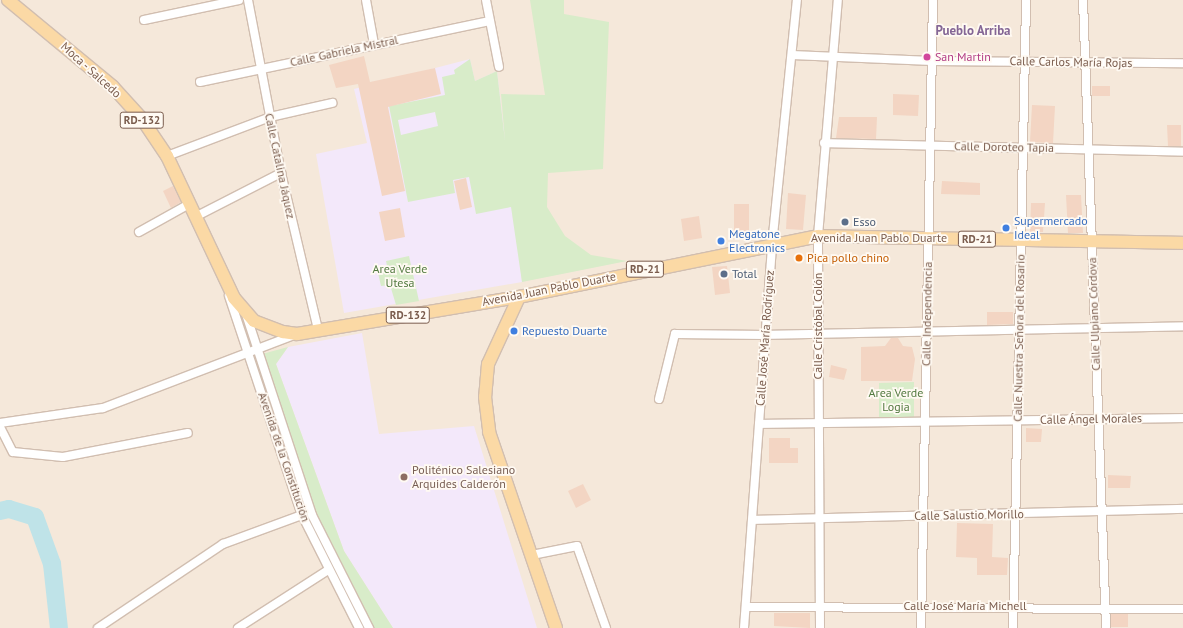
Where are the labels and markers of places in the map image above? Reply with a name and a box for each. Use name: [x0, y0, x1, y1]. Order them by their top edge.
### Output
place label: San Martin: [935, 50, 991, 64]
marker: San Martin: [922, 52, 932, 62]
place label: Supermercado Ideal: [1014, 214, 1088, 242]
place label: Esso: [853, 215, 876, 229]
marker: Esso: [840, 217, 850, 227]
marker: Supermercado Ideal: [1001, 223, 1011, 233]
place label: Megatone Electronics: [729, 227, 785, 255]
marker: Megatone Electronics: [716, 236, 726, 246]
place label: Pica pollo chino: [807, 251, 889, 265]
marker: Pica pollo chino: [794, 253, 804, 263]
place label: Total: [732, 267, 757, 281]
marker: Total: [719, 269, 729, 279]
place label: Repuesto Duarte: [522, 324, 607, 338]
marker: Repuesto Duarte: [509, 326, 519, 336]
place label: Politénico Salesiano Arquides Calderón: [412, 463, 515, 491]
marker: Politénico Salesiano Arquides Calderón: [399, 472, 409, 482]

